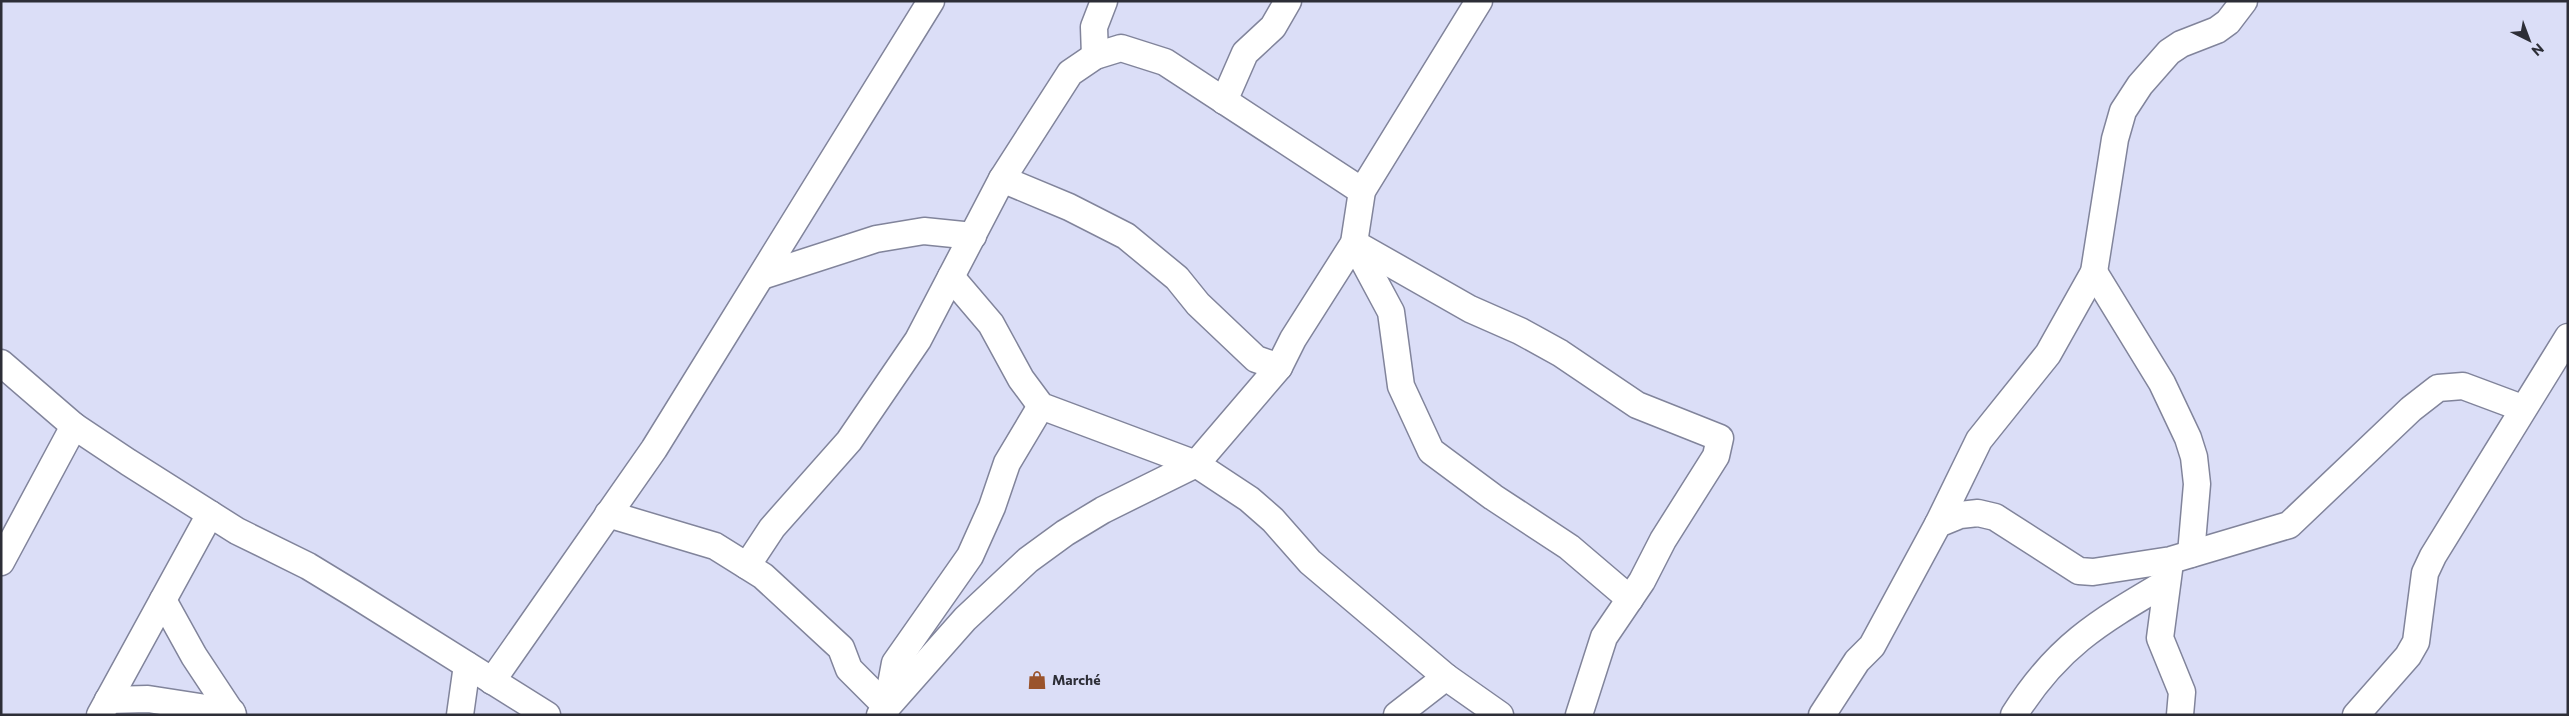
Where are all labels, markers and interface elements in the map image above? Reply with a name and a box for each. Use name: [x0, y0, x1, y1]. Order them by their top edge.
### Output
north arrow: [2504, 15, 2554, 65]
text: N: [2528, 40, 2548, 60]
shop icon: Marché: [1026, 669, 1048, 691]
place label: Marché: [1052, 671, 1101, 688]

